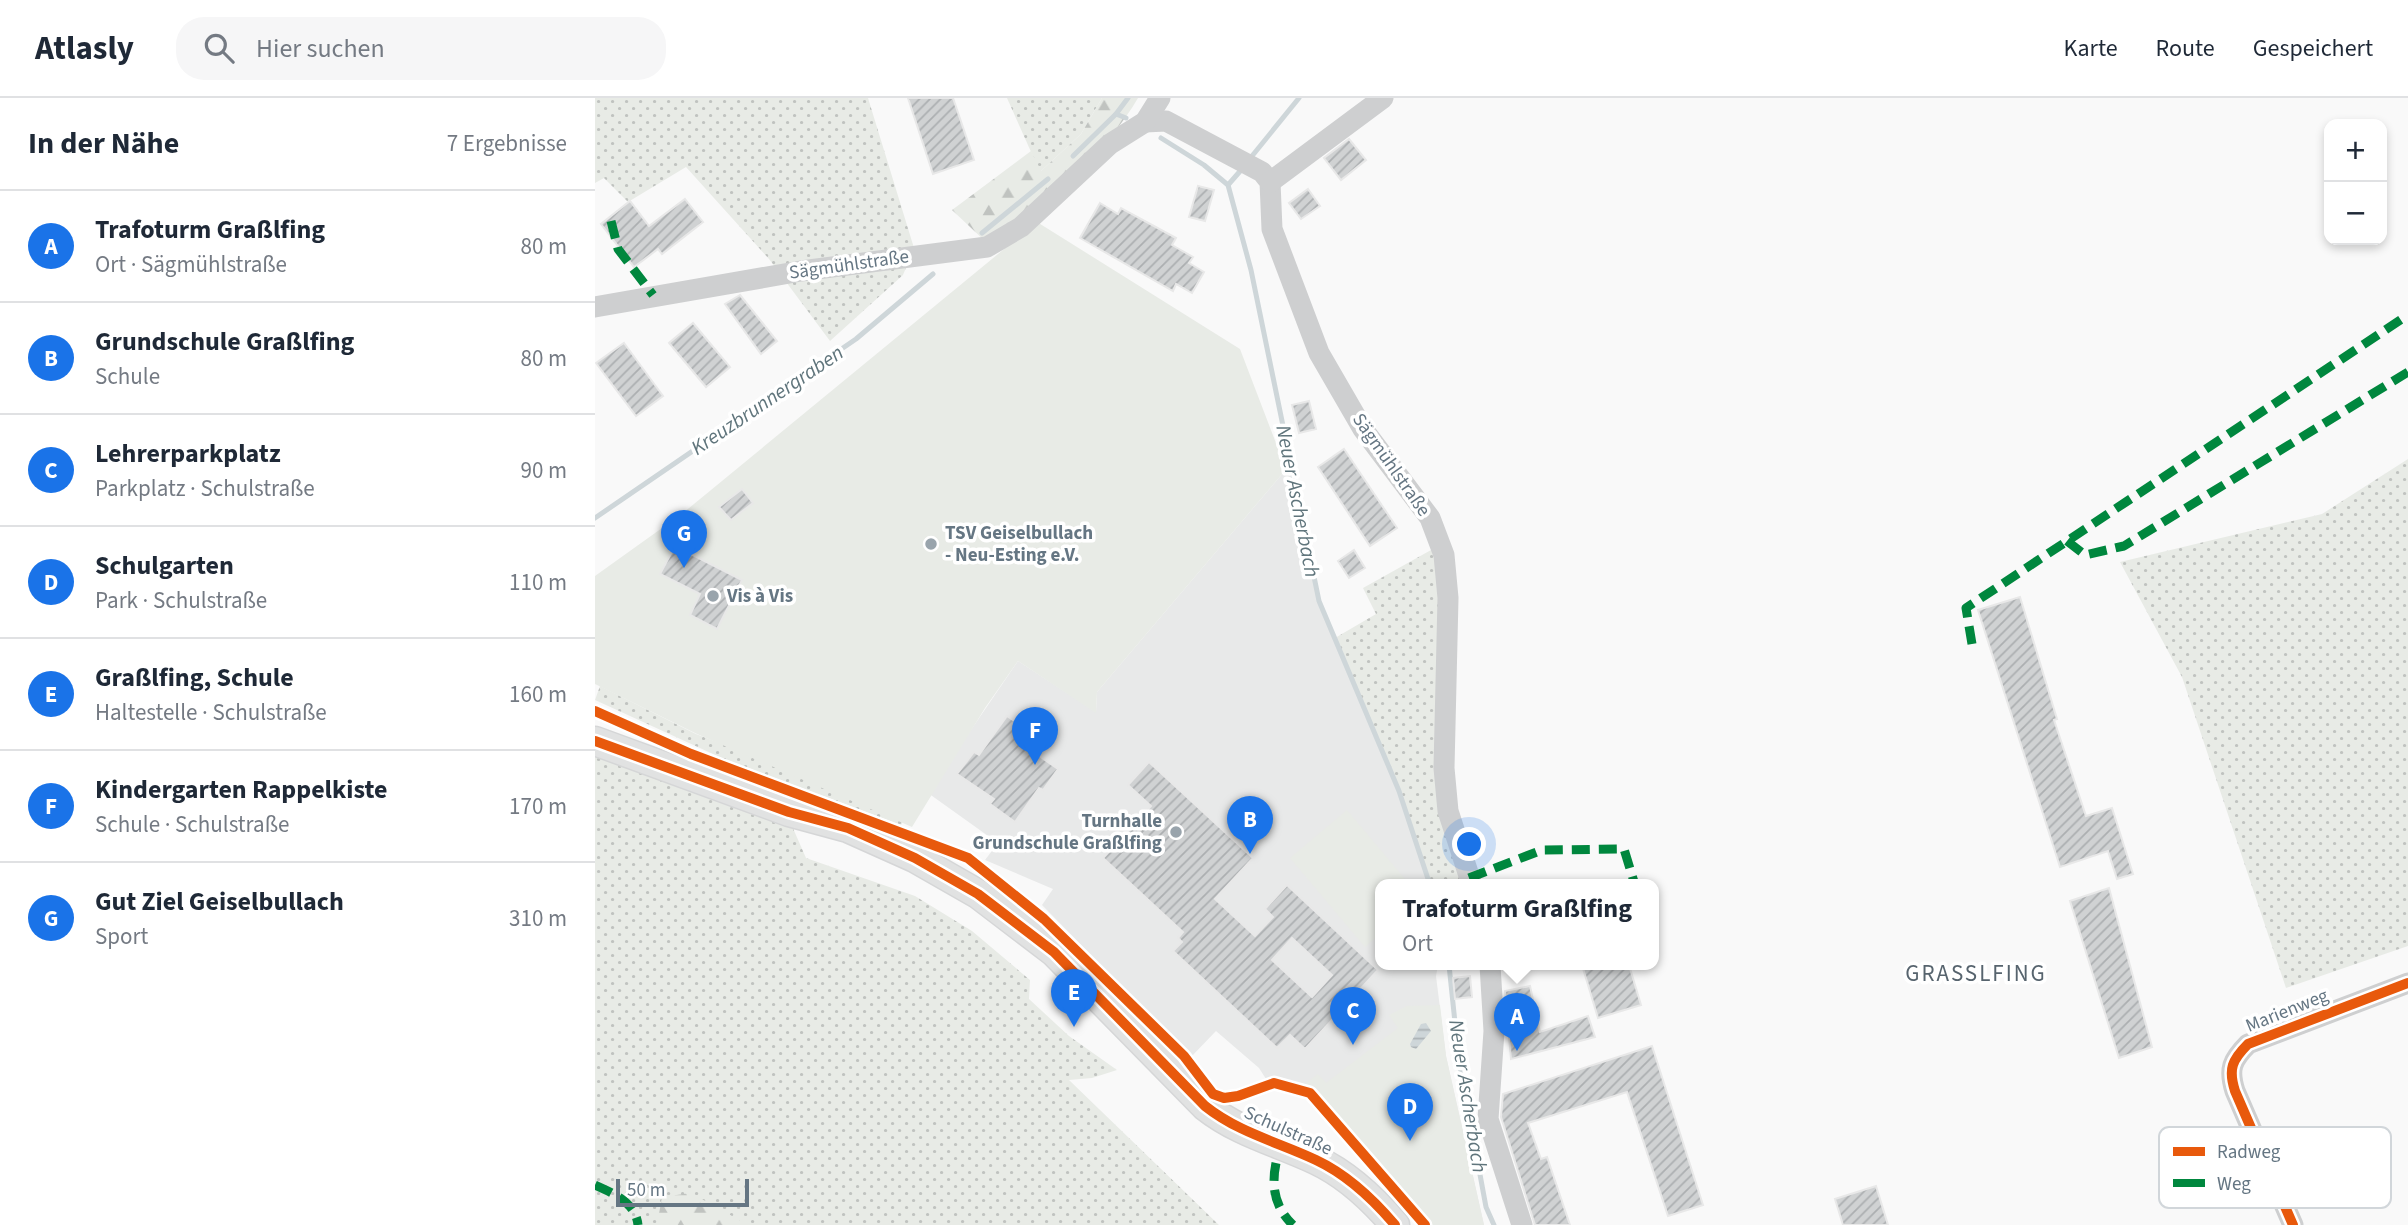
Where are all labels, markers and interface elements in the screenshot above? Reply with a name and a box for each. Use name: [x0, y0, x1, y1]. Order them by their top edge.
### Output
search box: [176, 17, 666, 80]
text: Atlasly: [35, 25, 134, 72]
icon: search: [200, 29, 238, 67]
text: Hier suchen: [256, 30, 385, 67]
text: Karte: [2064, 31, 2118, 66]
text: Route: [2156, 31, 2215, 66]
text: Gespeichert: [2253, 31, 2373, 66]
map controls: [2324, 119, 2387, 245]
button: +: [2324, 119, 2387, 182]
text: In der Nähe: [28, 122, 179, 165]
text: 7 Ergebnisse: [447, 127, 567, 160]
button: −: [2324, 182, 2387, 245]
text: Trafoturm Graßlfing: [95, 211, 325, 248]
text: A: [44, 230, 58, 263]
text: 80 m: [520, 230, 567, 263]
street label: Sägmühlstraße: [787, 243, 911, 287]
text: Ort · Sägmühlstraße: [95, 248, 287, 281]
text: Grundschule Graßlfing: [95, 323, 354, 360]
water label: Kreuzbrunnergraben: [685, 338, 849, 462]
text: B: [44, 342, 58, 375]
text: 80 m: [520, 342, 567, 375]
text: Schule: [95, 360, 160, 393]
street label: Sägmühlstraße: [1345, 408, 1437, 522]
water label: Neuer Ascherbach: [1269, 422, 1327, 580]
text: Lehrerparkplatz: [95, 435, 281, 472]
text: C: [44, 454, 58, 487]
text: 90 m: [520, 454, 567, 487]
text: Parkplatz · Schulstraße: [95, 472, 315, 505]
pin: G: [661, 510, 707, 568]
place label: TSV Geiselbullach - Neu-Esting e.V.: [945, 520, 1093, 569]
marker: TSV Geiselbullach - Neu-Esting e.V.: [923, 536, 939, 552]
text: Schulgarten: [95, 547, 234, 584]
text: D: [44, 566, 58, 599]
text: 110 m: [509, 566, 567, 599]
place label: Vis à Vis: [726, 583, 793, 610]
text: Park · Schulstraße: [95, 584, 267, 617]
marker: Vis à Vis: [705, 588, 721, 604]
text: Graßlfing, Schule: [95, 659, 294, 696]
text: E: [45, 678, 57, 711]
text: 160 m: [509, 678, 567, 711]
text: Haltestelle · Schulstraße: [95, 696, 327, 729]
pin: F: [1012, 707, 1058, 765]
text: Kindergarten Rappelkiste: [95, 771, 387, 808]
text: F: [45, 790, 57, 823]
text: 170 m: [509, 790, 567, 823]
pin: B: [1227, 796, 1273, 854]
text: Schule · Schulstraße: [95, 808, 289, 841]
place label: Turnhalle Grundschule Graßlfing: [972, 808, 1162, 857]
marker: Turnhalle Grundschule Graßlfing: [1168, 824, 1184, 840]
your location: [1452, 827, 1486, 861]
popup: [1375, 879, 1659, 970]
text: Gut Ziel Geiselbullach: [95, 883, 344, 920]
text: Trafoturm Graßlfing: [1402, 890, 1632, 927]
text: G: [44, 902, 58, 935]
text: 310 m: [509, 902, 567, 935]
text: Sport: [95, 920, 148, 953]
text: Ort: [1402, 927, 1433, 960]
district label: GRASSLFING: [1905, 957, 2047, 990]
pin: E: [1051, 969, 1097, 1027]
street label: Marienweg: [2242, 982, 2333, 1040]
pin: C: [1330, 987, 1376, 1045]
pin: A: [1494, 993, 1540, 1051]
water label: Neuer Ascherbach: [1441, 1017, 1495, 1175]
pin: D: [1387, 1083, 1433, 1141]
street label: Schulstraße: [1239, 1099, 1337, 1163]
legend: [2159, 1127, 2391, 1208]
text: Radweg: [2217, 1139, 2281, 1166]
text: Weg: [2217, 1171, 2251, 1198]
scale bar: [616, 1176, 749, 1208]
text: 50 m: [627, 1177, 665, 1204]

